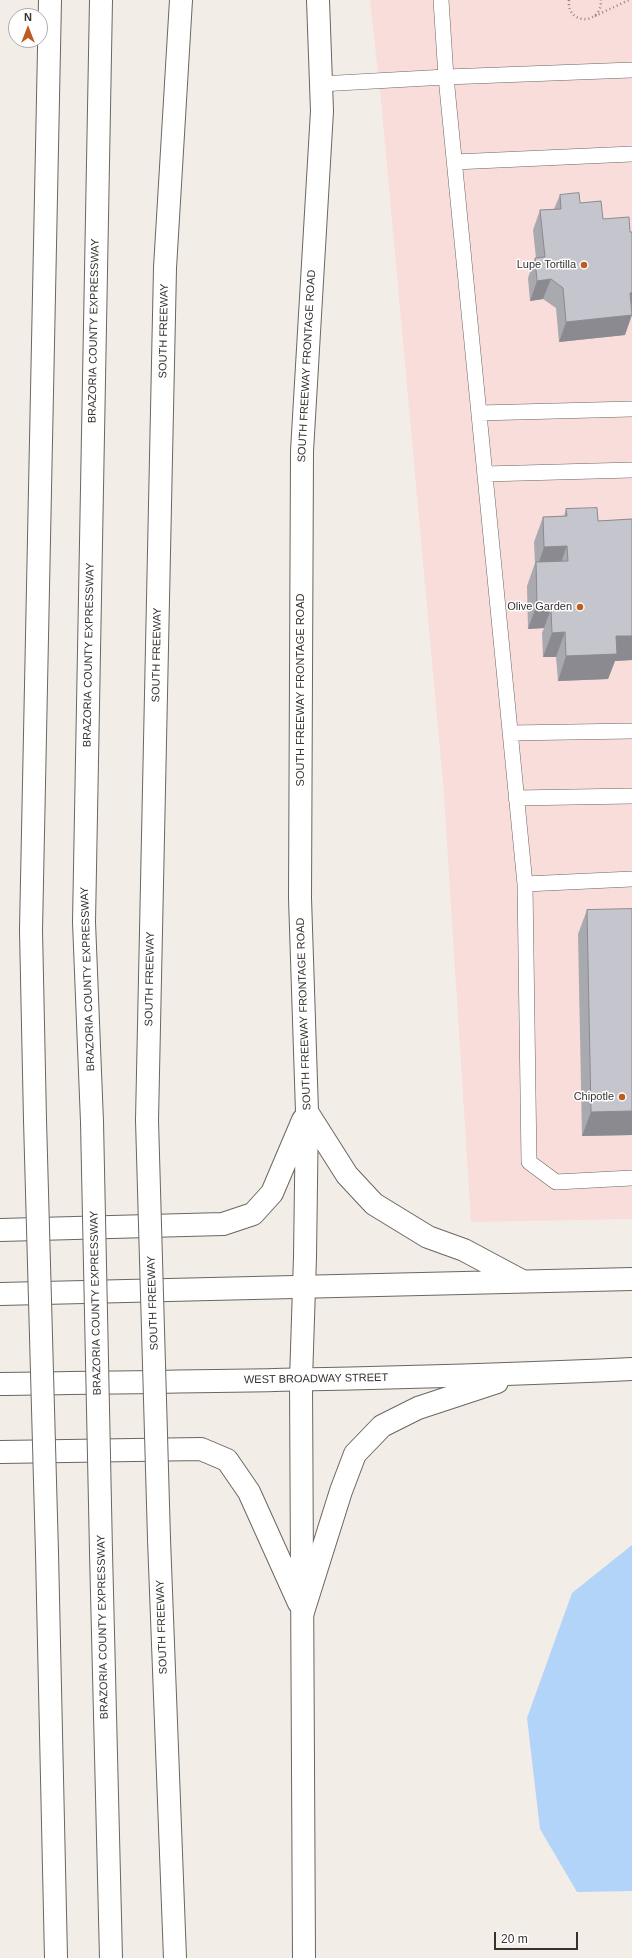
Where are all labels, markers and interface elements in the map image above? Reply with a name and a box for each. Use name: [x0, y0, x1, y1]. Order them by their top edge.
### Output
north arrow: [8, 8, 48, 48]
text: N: [24, 11, 32, 23]
street label: BRAZORIA COUNTY EXPRESSWAY: [86, 239, 102, 423]
place label: Lupe Tortilla: [517, 258, 576, 272]
marker: Lupe Tortilla: [579, 260, 589, 270]
street label: SOUTH FREEWAY FRONTAGE ROAD: [295, 269, 319, 463]
street label: SOUTH FREEWAY: [157, 284, 171, 378]
street label: BRAZORIA COUNTY EXPRESSWAY: [81, 563, 97, 747]
street label: SOUTH FREEWAY FRONTAGE ROAD: [294, 594, 308, 786]
place label: Olive Garden: [507, 600, 572, 614]
marker: Olive Garden: [575, 602, 585, 612]
street label: SOUTH FREEWAY: [150, 608, 164, 702]
street label: BRAZORIA COUNTY EXPRESSWAY: [78, 887, 98, 1071]
street label: SOUTH FREEWAY FRONTAGE ROAD: [294, 917, 314, 1111]
street label: SOUTH FREEWAY: [143, 932, 157, 1026]
place label: Chipotle: [574, 1090, 614, 1104]
marker: Chipotle: [617, 1092, 627, 1102]
street label: BRAZORIA COUNTY EXPRESSWAY: [88, 1211, 104, 1395]
street label: SOUTH FREEWAY: [145, 1255, 161, 1351]
street label: WEST BROADWAY STREET: [244, 1371, 388, 1387]
street label: BRAZORIA COUNTY EXPRESSWAY: [95, 1535, 111, 1719]
street label: SOUTH FREEWAY: [154, 1579, 170, 1675]
scale bar: [496, 1924, 580, 1950]
text: 20 m: [501, 1932, 528, 1946]

